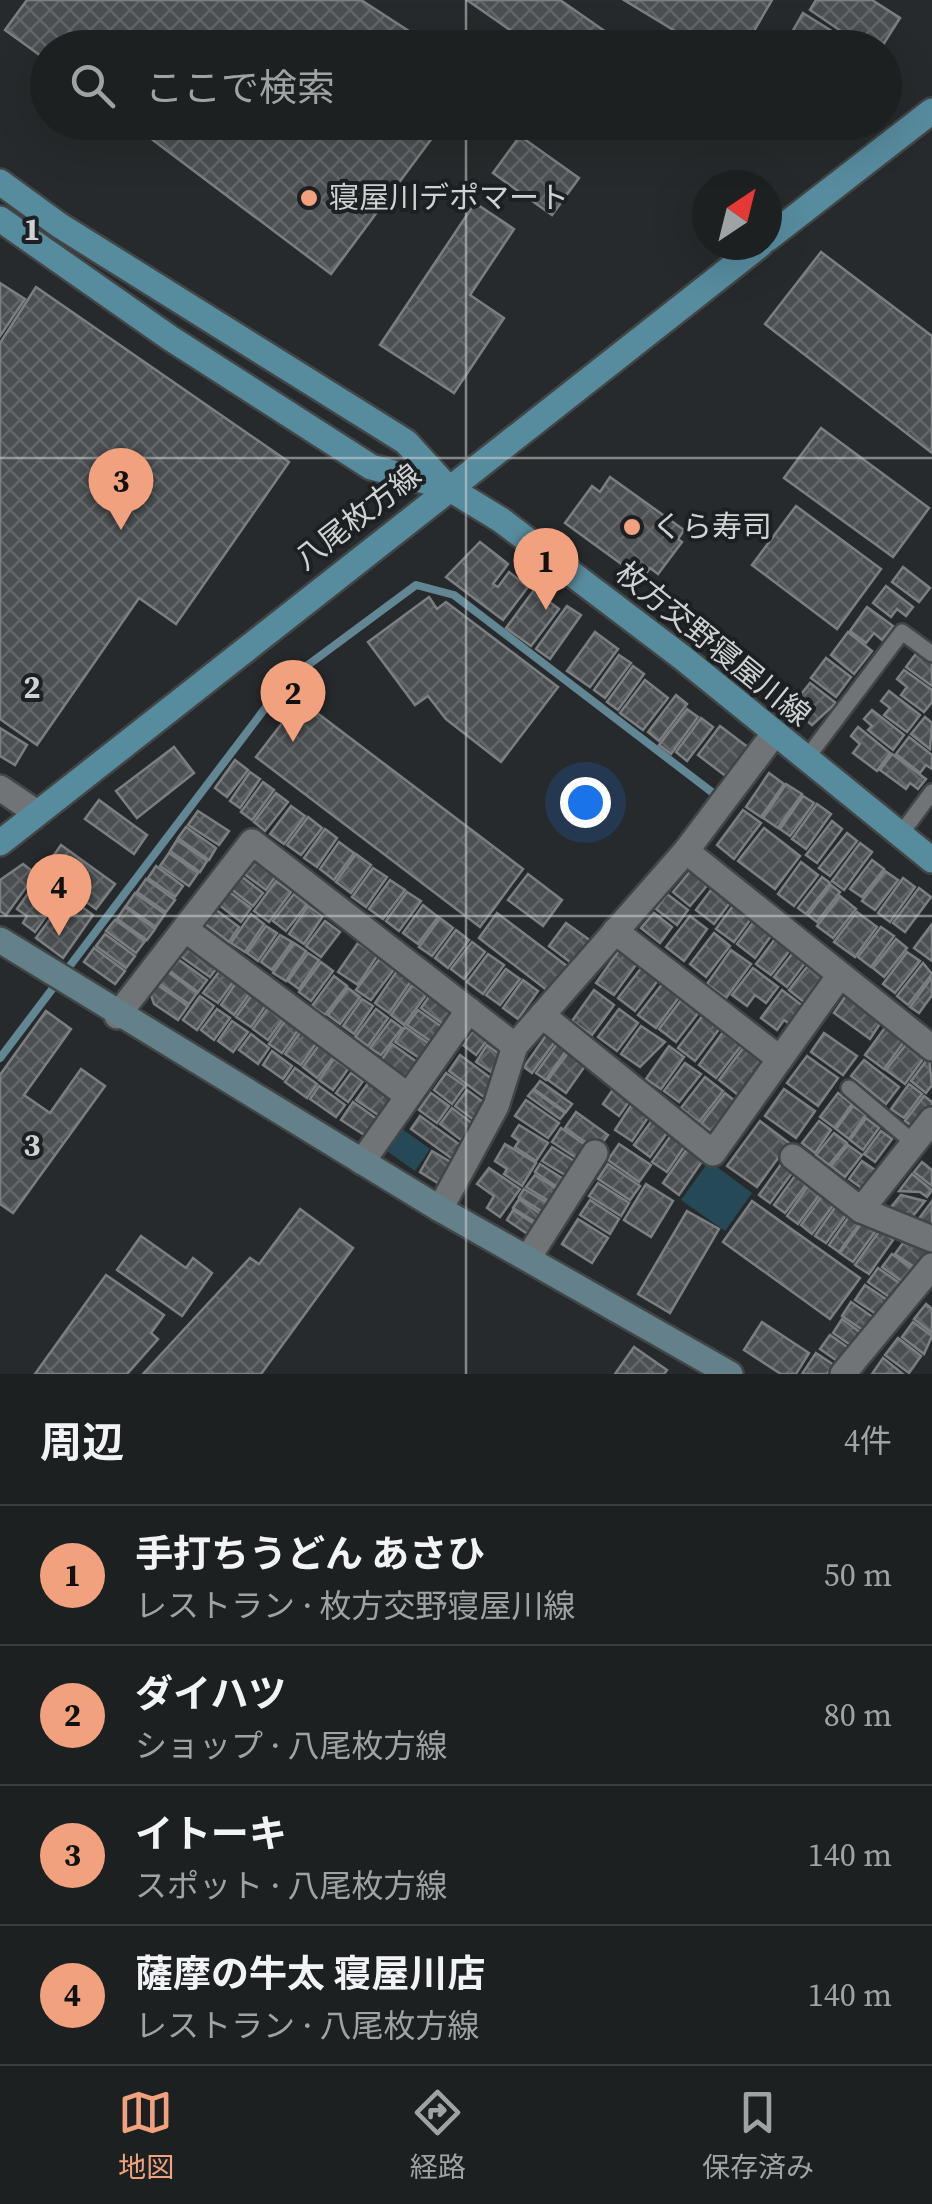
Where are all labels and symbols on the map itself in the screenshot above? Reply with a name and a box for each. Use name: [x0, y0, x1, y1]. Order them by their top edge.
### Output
north arrow: [692, 170, 782, 260]
place label: 寝屋川デポマート: [329, 177, 569, 218]
marker: 寝屋川デポマート: [298, 187, 320, 209]
text: 1: [23, 207, 41, 251]
pin: 3: [88, 448, 154, 530]
street label: 八尾枚方線: [286, 454, 429, 579]
place label: くら寿司: [652, 506, 772, 547]
marker: くら寿司: [621, 516, 643, 538]
pin: 1: [514, 528, 578, 610]
street label: 枚方交野寝屋川線: [607, 552, 819, 735]
pin: 2: [260, 660, 326, 742]
text: 2: [23, 665, 41, 709]
your location: [560, 777, 611, 828]
pin: 4: [27, 854, 92, 936]
text: 3: [23, 1123, 41, 1167]

